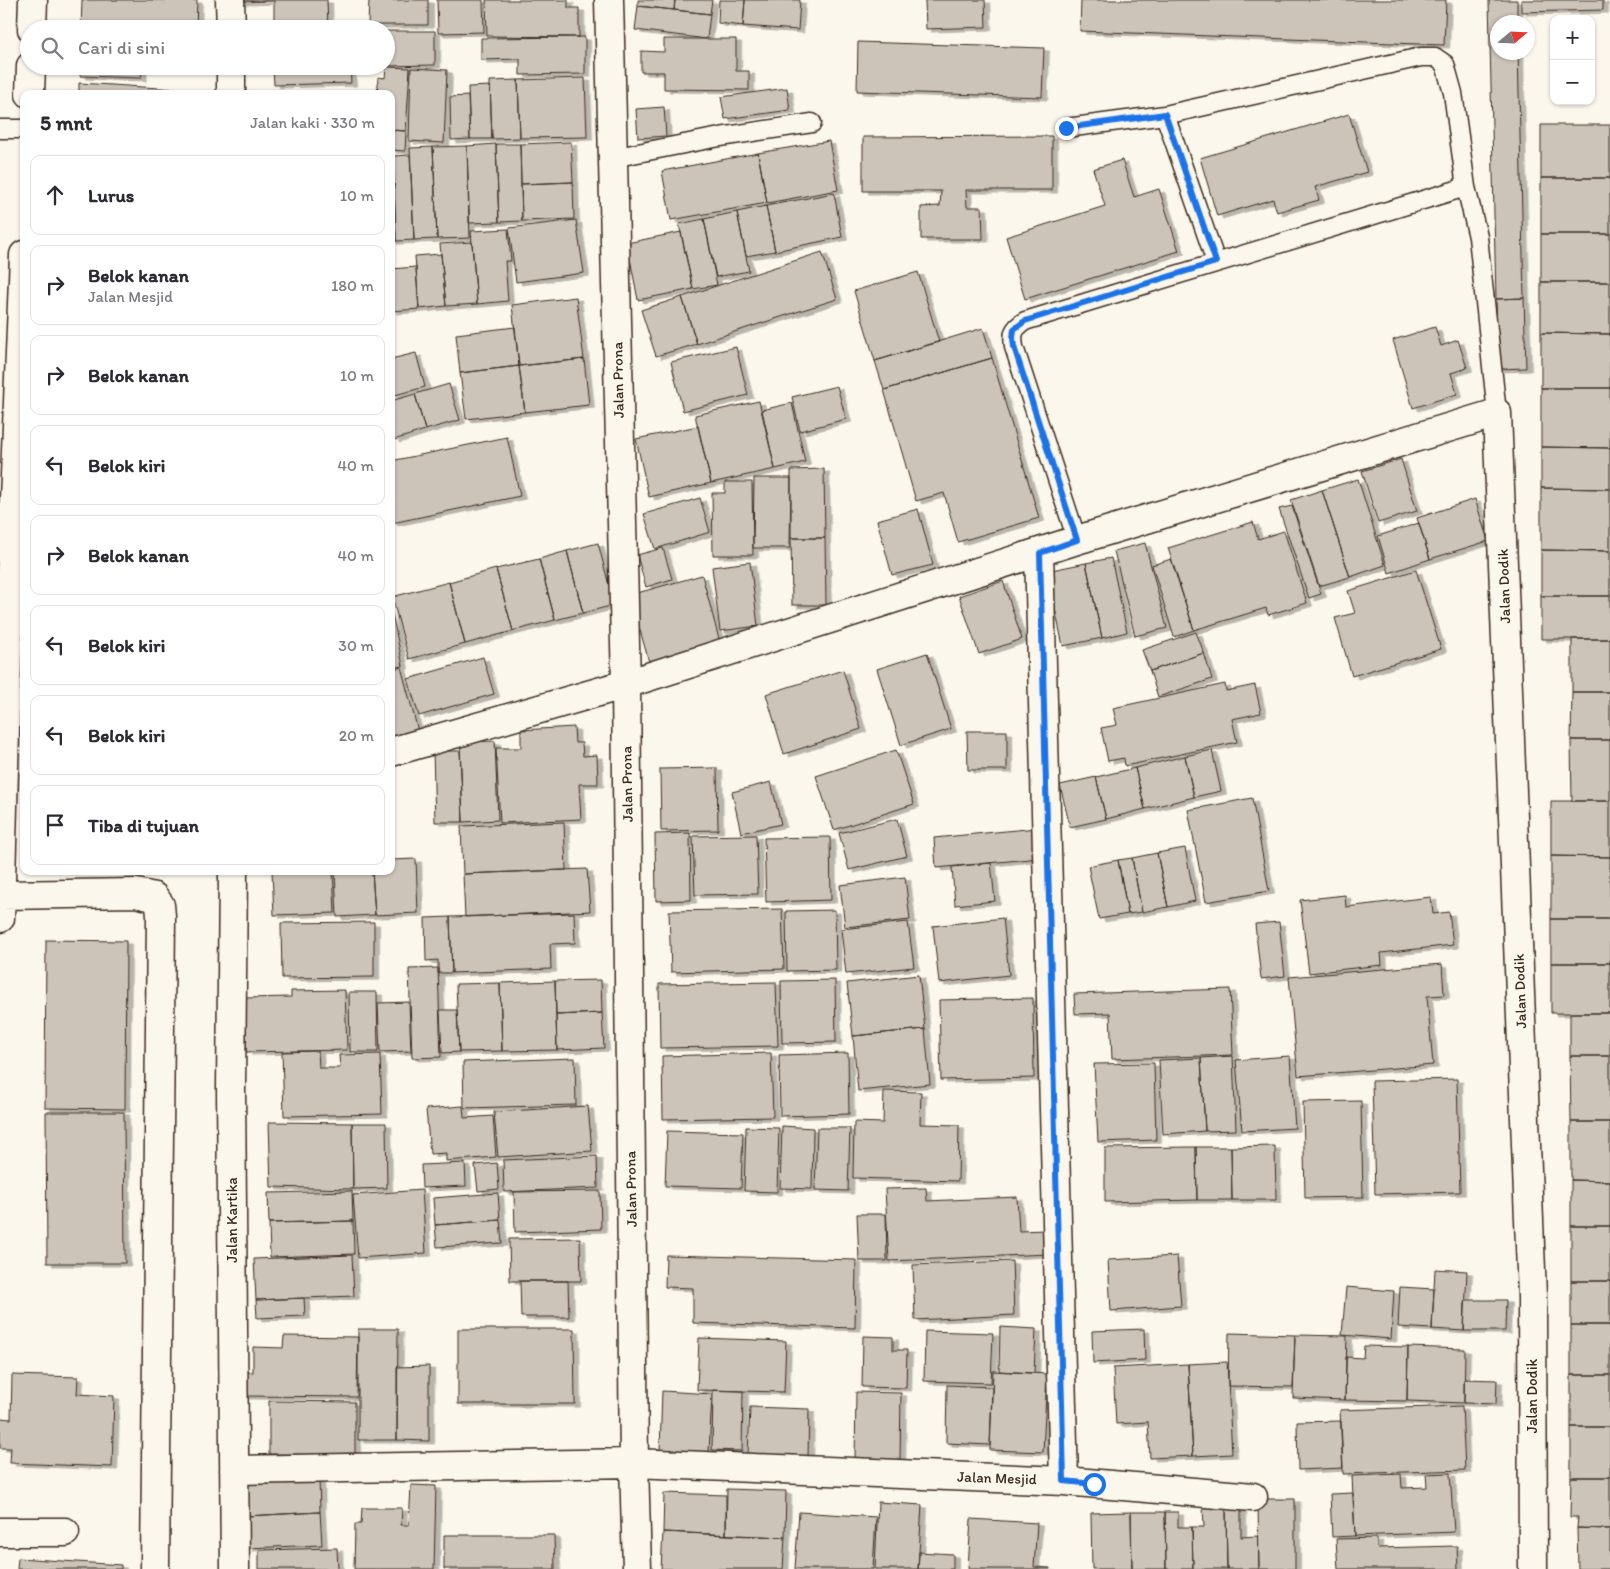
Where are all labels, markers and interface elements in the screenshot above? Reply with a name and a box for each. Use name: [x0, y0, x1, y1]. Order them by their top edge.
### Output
north arrow: [1490, 15, 1535, 60]
map controls: [1550, 15, 1595, 105]
button: +: [1550, 15, 1595, 60]
search box: [20, 20, 395, 75]
icon: search: [38, 34, 66, 62]
text: Cari di sini: [78, 36, 165, 59]
button: −: [1550, 60, 1595, 105]
text: 5 mnt: [40, 110, 93, 135]
text: Jalan kaki · 330 m: [250, 113, 375, 132]
route end: [1055, 117, 1078, 140]
icon: ahead: [41, 181, 69, 209]
text: Lurus: [88, 184, 134, 207]
text: 10 m: [340, 186, 374, 205]
text: Belok kanan: [88, 264, 189, 287]
icon: right: [41, 271, 69, 299]
text: 180 m: [331, 276, 374, 295]
text: Jalan Mesjid: [88, 287, 173, 306]
street label: Jalan Prona: [608, 342, 628, 418]
icon: right: [41, 361, 69, 389]
text: Belok kanan: [88, 364, 189, 387]
text: 10 m: [340, 366, 374, 385]
icon: left: [41, 451, 69, 479]
text: Belok kiri: [88, 454, 165, 477]
text: 40 m: [337, 456, 374, 475]
icon: right: [41, 541, 69, 569]
text: Belok kanan: [88, 544, 189, 567]
text: 40 m: [337, 546, 374, 565]
street label: Jalan Dodik: [1494, 548, 1514, 624]
icon: left: [41, 631, 69, 659]
text: Belok kiri: [88, 634, 165, 657]
text: 30 m: [338, 636, 374, 655]
icon: left: [41, 721, 69, 749]
text: Belok kiri: [88, 724, 165, 747]
text: 20 m: [339, 726, 374, 745]
street label: Jalan Prona: [617, 746, 637, 822]
icon: arrive: [41, 811, 69, 839]
text: Tiba di tujuan: [88, 814, 199, 837]
street label: Jalan Dodik: [1510, 953, 1530, 1029]
street label: Jalan Prona: [621, 1151, 641, 1227]
street label: Jalan Kartika: [223, 1177, 241, 1263]
street label: Jalan Dodik: [1523, 1358, 1541, 1433]
street label: Jalan Mesjid: [957, 1468, 1037, 1488]
route start: [1083, 1473, 1106, 1496]

